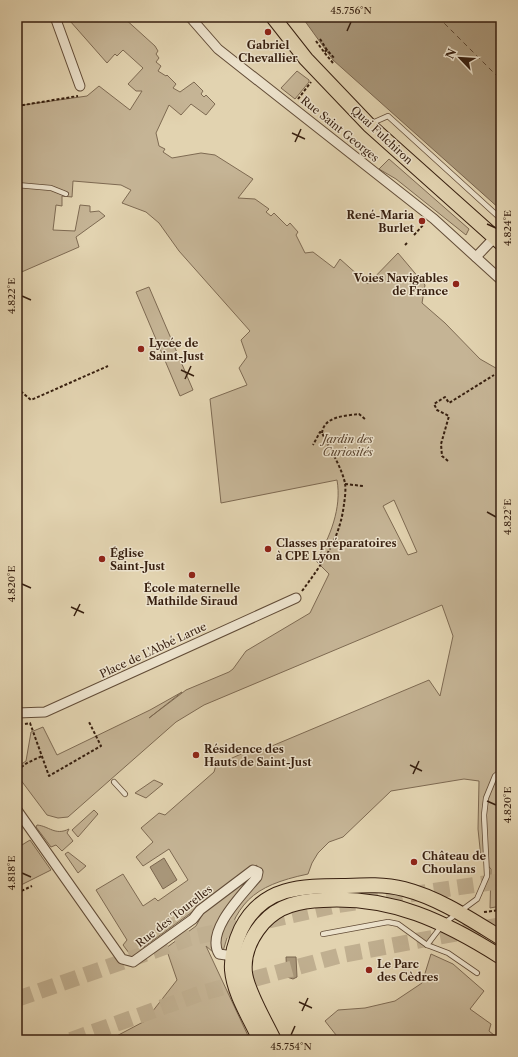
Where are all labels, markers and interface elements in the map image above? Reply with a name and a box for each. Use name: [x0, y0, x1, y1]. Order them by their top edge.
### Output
text: 45.756°N: [330, 4, 372, 17]
marker: Gabriel Chevallier: [263, 27, 273, 37]
place label: Gabriel Chevallier: [238, 38, 298, 65]
north arrow: [440, 38, 480, 78]
text: N: [443, 46, 459, 61]
street label: Rue Saint Georges: [298, 93, 382, 165]
street label: Quai Fulchiron: [348, 103, 416, 167]
place label: René-Maria Burlet: [347, 208, 415, 235]
text: 4.824°E: [501, 210, 514, 246]
marker: René-Maria Burlet: [417, 216, 427, 226]
place label: Voies Navigables de France: [353, 271, 448, 298]
text: 4.822°E: [5, 278, 18, 314]
marker: Voies Navigables de France: [451, 279, 461, 289]
place label: Lycée de Saint-Just: [149, 336, 205, 363]
marker: Lycée de Saint-Just: [136, 344, 146, 354]
park label: Jardin des Curiosités: [320, 432, 373, 459]
text: 4.822°E: [501, 499, 514, 535]
place label: Classes préparatoires à CPE Lyon: [276, 536, 397, 563]
marker: Classes préparatoires à CPE Lyon: [263, 544, 273, 554]
place label: Église Saint-Just: [110, 546, 166, 573]
marker: Église Saint-Just: [97, 554, 107, 564]
text: 4.820°E: [5, 566, 18, 602]
marker: École maternelle Mathilde Siraud: [187, 570, 197, 580]
place label: École maternelle Mathilde Siraud: [144, 581, 241, 608]
street label: Place de L'Abbé Larue: [97, 619, 209, 681]
place label: Résidence des Hauts de Saint-Just: [204, 742, 312, 769]
marker: Résidence des Hauts de Saint-Just: [191, 750, 201, 760]
text: 4.820°E: [501, 787, 514, 823]
place label: Château de Choulans: [422, 849, 486, 876]
text: 4.818°E: [5, 856, 18, 890]
marker: Château de Choulans: [409, 857, 419, 867]
street label: Rue des Tourelles: [133, 882, 215, 950]
place label: Le Parc des Cèdres: [377, 957, 438, 984]
marker: Le Parc des Cèdres: [364, 965, 374, 975]
text: 45.754°N: [270, 1040, 312, 1053]

